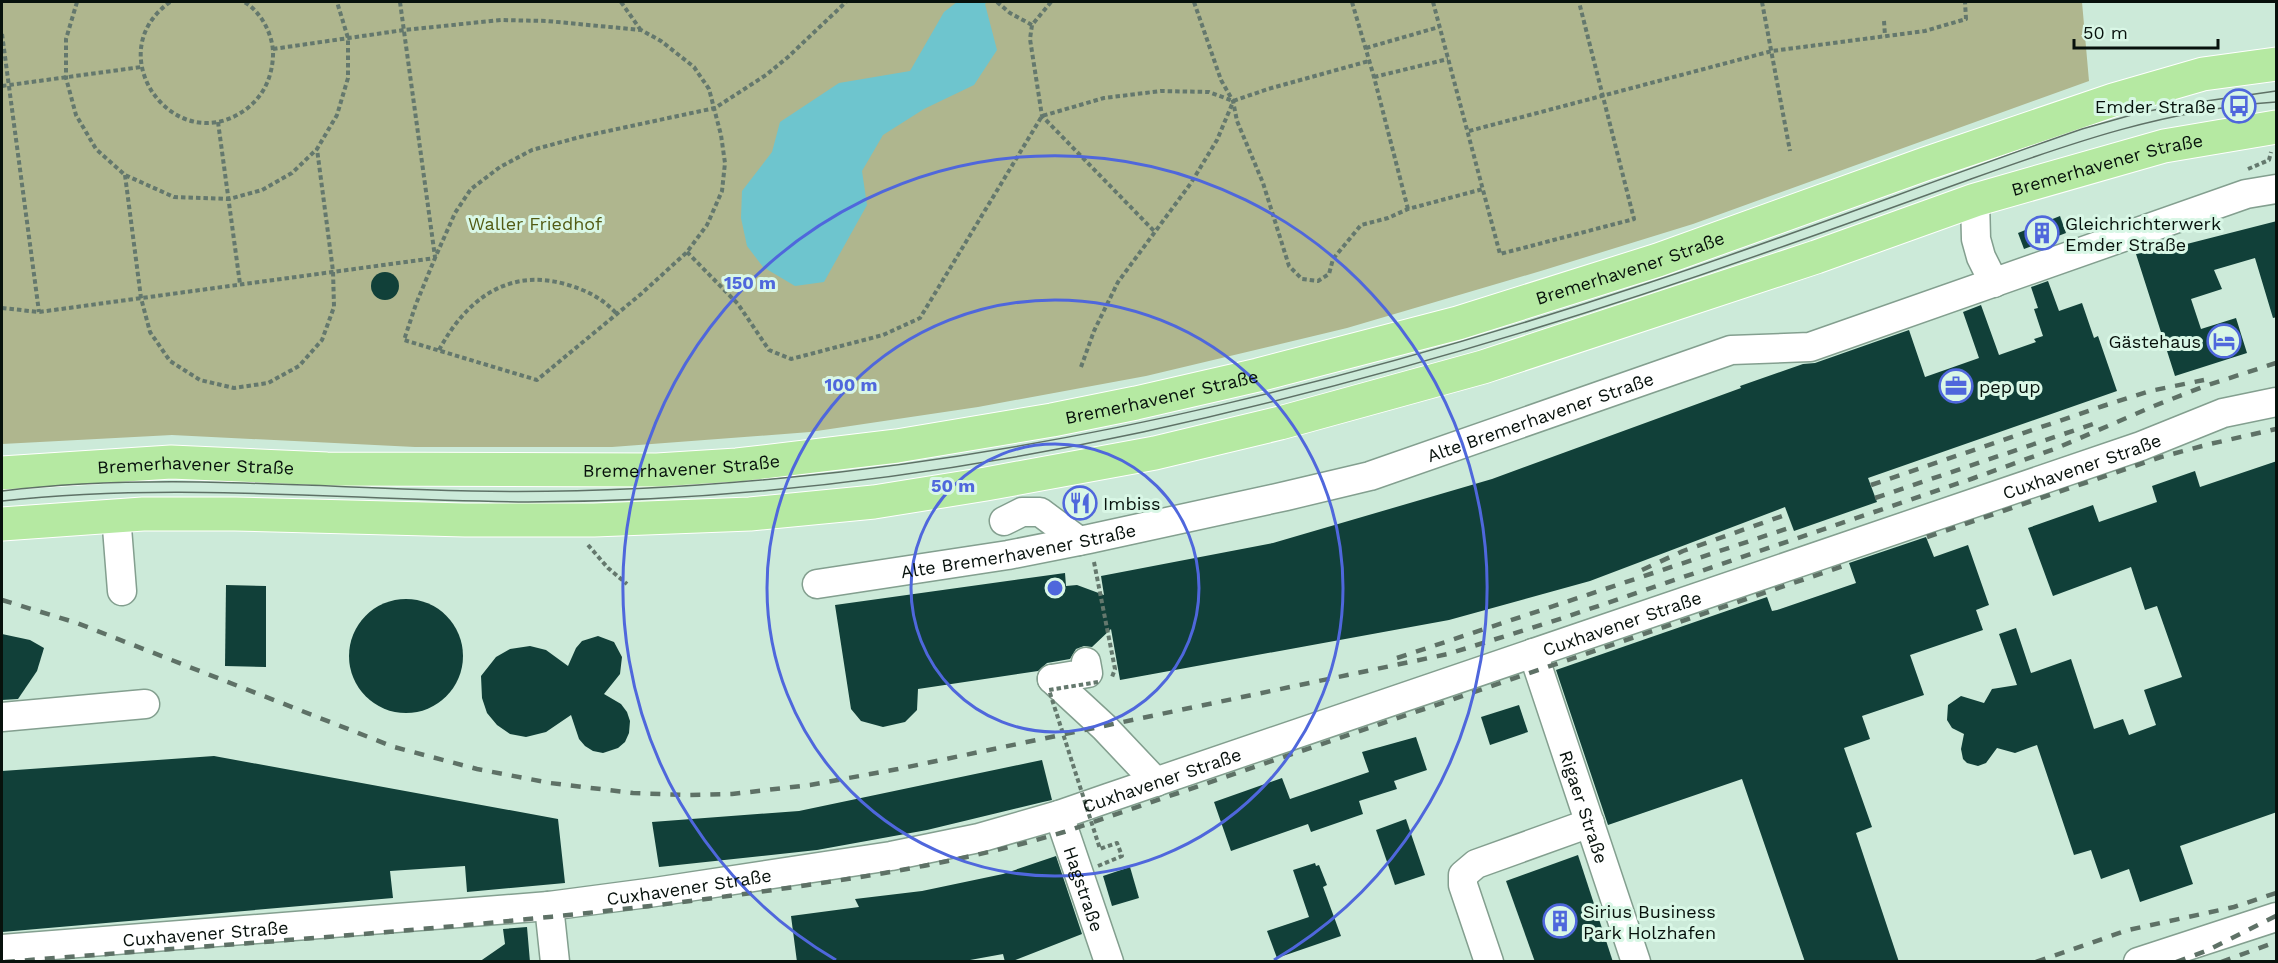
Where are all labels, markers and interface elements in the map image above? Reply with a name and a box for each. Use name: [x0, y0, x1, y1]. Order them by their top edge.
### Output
scale bar: [2074, 12, 2218, 50]
text: 50 m: [2083, 22, 2128, 43]
bus stop icon: Emder Straße: [2221, 88, 2257, 124]
place label: Emder Straße: [2095, 96, 2216, 117]
street label: Bremerhavener Straße: [2009, 129, 2204, 200]
park label: Waller Friedhof: [468, 213, 602, 234]
place label: Gleichrichterwerk Emder Straße: [2065, 213, 2221, 255]
building icon: Gleichrichterwerk Emder Straße: [2024, 215, 2060, 251]
street label: Bremerhavener Straße: [1533, 227, 1727, 308]
text: 150 m: [724, 272, 776, 293]
hotel icon: Gästehaus: [2206, 323, 2242, 359]
place label: Gästehaus: [2108, 331, 2201, 352]
street label: Bremerhavener Straße: [1063, 365, 1260, 428]
street label: Alte Bremerhavener Straße: [1424, 367, 1656, 466]
office icon: pep up: [1938, 368, 1974, 404]
text: 100 m: [824, 374, 878, 395]
place label: pep up: [1979, 376, 2041, 397]
street label: Cuxhavener Straße: [2000, 429, 2164, 503]
street label: Bremerhavener Straße: [583, 449, 781, 481]
street label: Bremerhavener Straße: [96, 451, 295, 478]
text: 50 m: [931, 475, 975, 496]
restaurant icon: Imbiss: [1062, 485, 1098, 521]
place label: Imbiss: [1103, 493, 1160, 514]
street label: Alte Bremerhavener Straße: [899, 519, 1138, 582]
centre of rings: [1045, 578, 1065, 598]
street label: Cuxhavener Straße: [1540, 586, 1704, 660]
street label: Cuxhavener Straße: [1080, 743, 1244, 817]
street label: Rigaer Straße: [1556, 747, 1613, 866]
street label: Hagstraße: [1060, 843, 1108, 934]
street label: Cuxhavener Straße: [605, 864, 773, 909]
place label: Sirius Business Park Holzhafen: [1583, 901, 1716, 943]
building icon: Sirius Business Park Holzhafen: [1542, 903, 1578, 939]
street label: Cuxhavener Straße: [122, 916, 289, 950]

